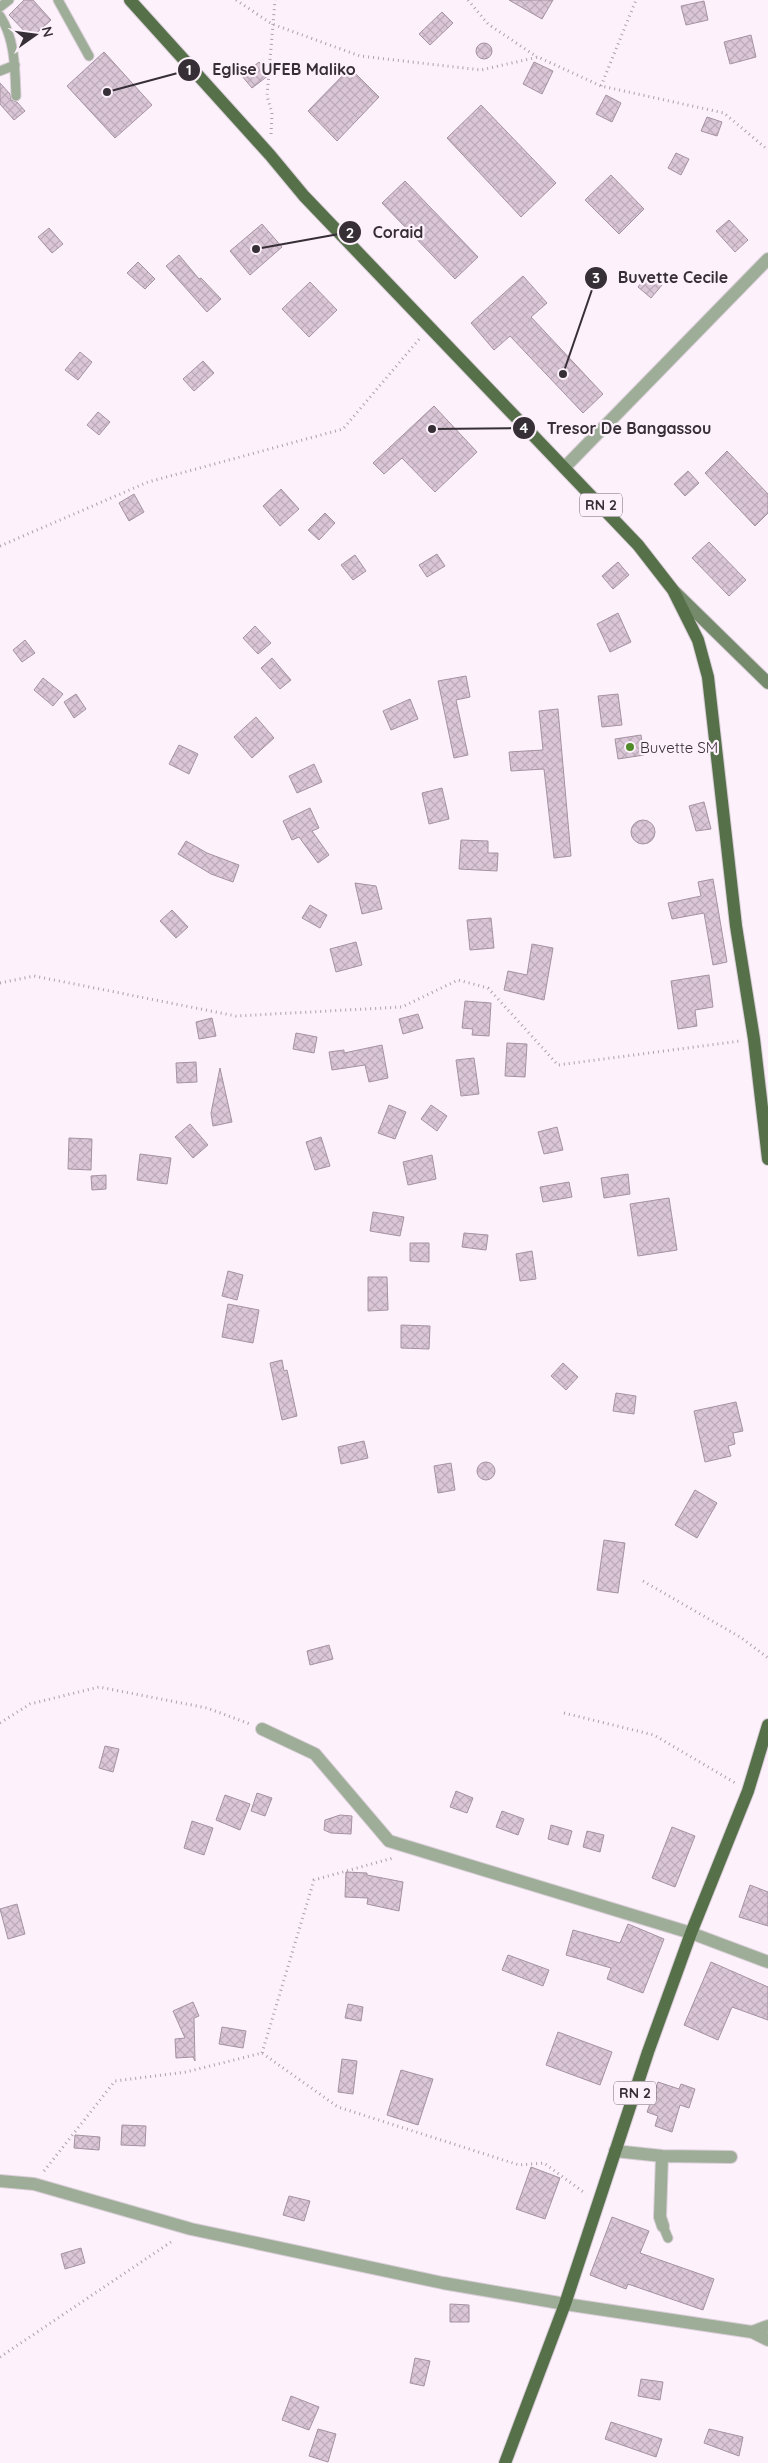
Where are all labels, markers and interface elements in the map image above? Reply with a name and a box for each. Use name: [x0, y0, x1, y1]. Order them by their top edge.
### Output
north arrow: [10, 10, 60, 60]
text: N: [38, 25, 58, 39]
callout: Eglise UFEB Maliko: [177, 54, 365, 85]
text: Eglise UFEB Maliko: [212, 59, 356, 79]
text: 1: [186, 60, 192, 79]
callout: Coraid: [337, 217, 433, 248]
text: Coraid: [373, 222, 423, 242]
text: 2: [346, 223, 354, 242]
callout: Buvette Cecile: [583, 262, 738, 293]
text: Buvette Cecile: [618, 267, 728, 287]
text: 3: [592, 268, 600, 287]
callout: Tresor De Bangassou: [511, 413, 721, 444]
text: 4: [520, 418, 529, 437]
text: Tresor De Bangassou: [547, 418, 711, 438]
road number: RN 2: [580, 494, 622, 516]
place label: Buvette SM: [640, 738, 718, 757]
marker: Buvette SM: [624, 741, 636, 753]
road number: RN 2: [614, 2082, 656, 2104]

